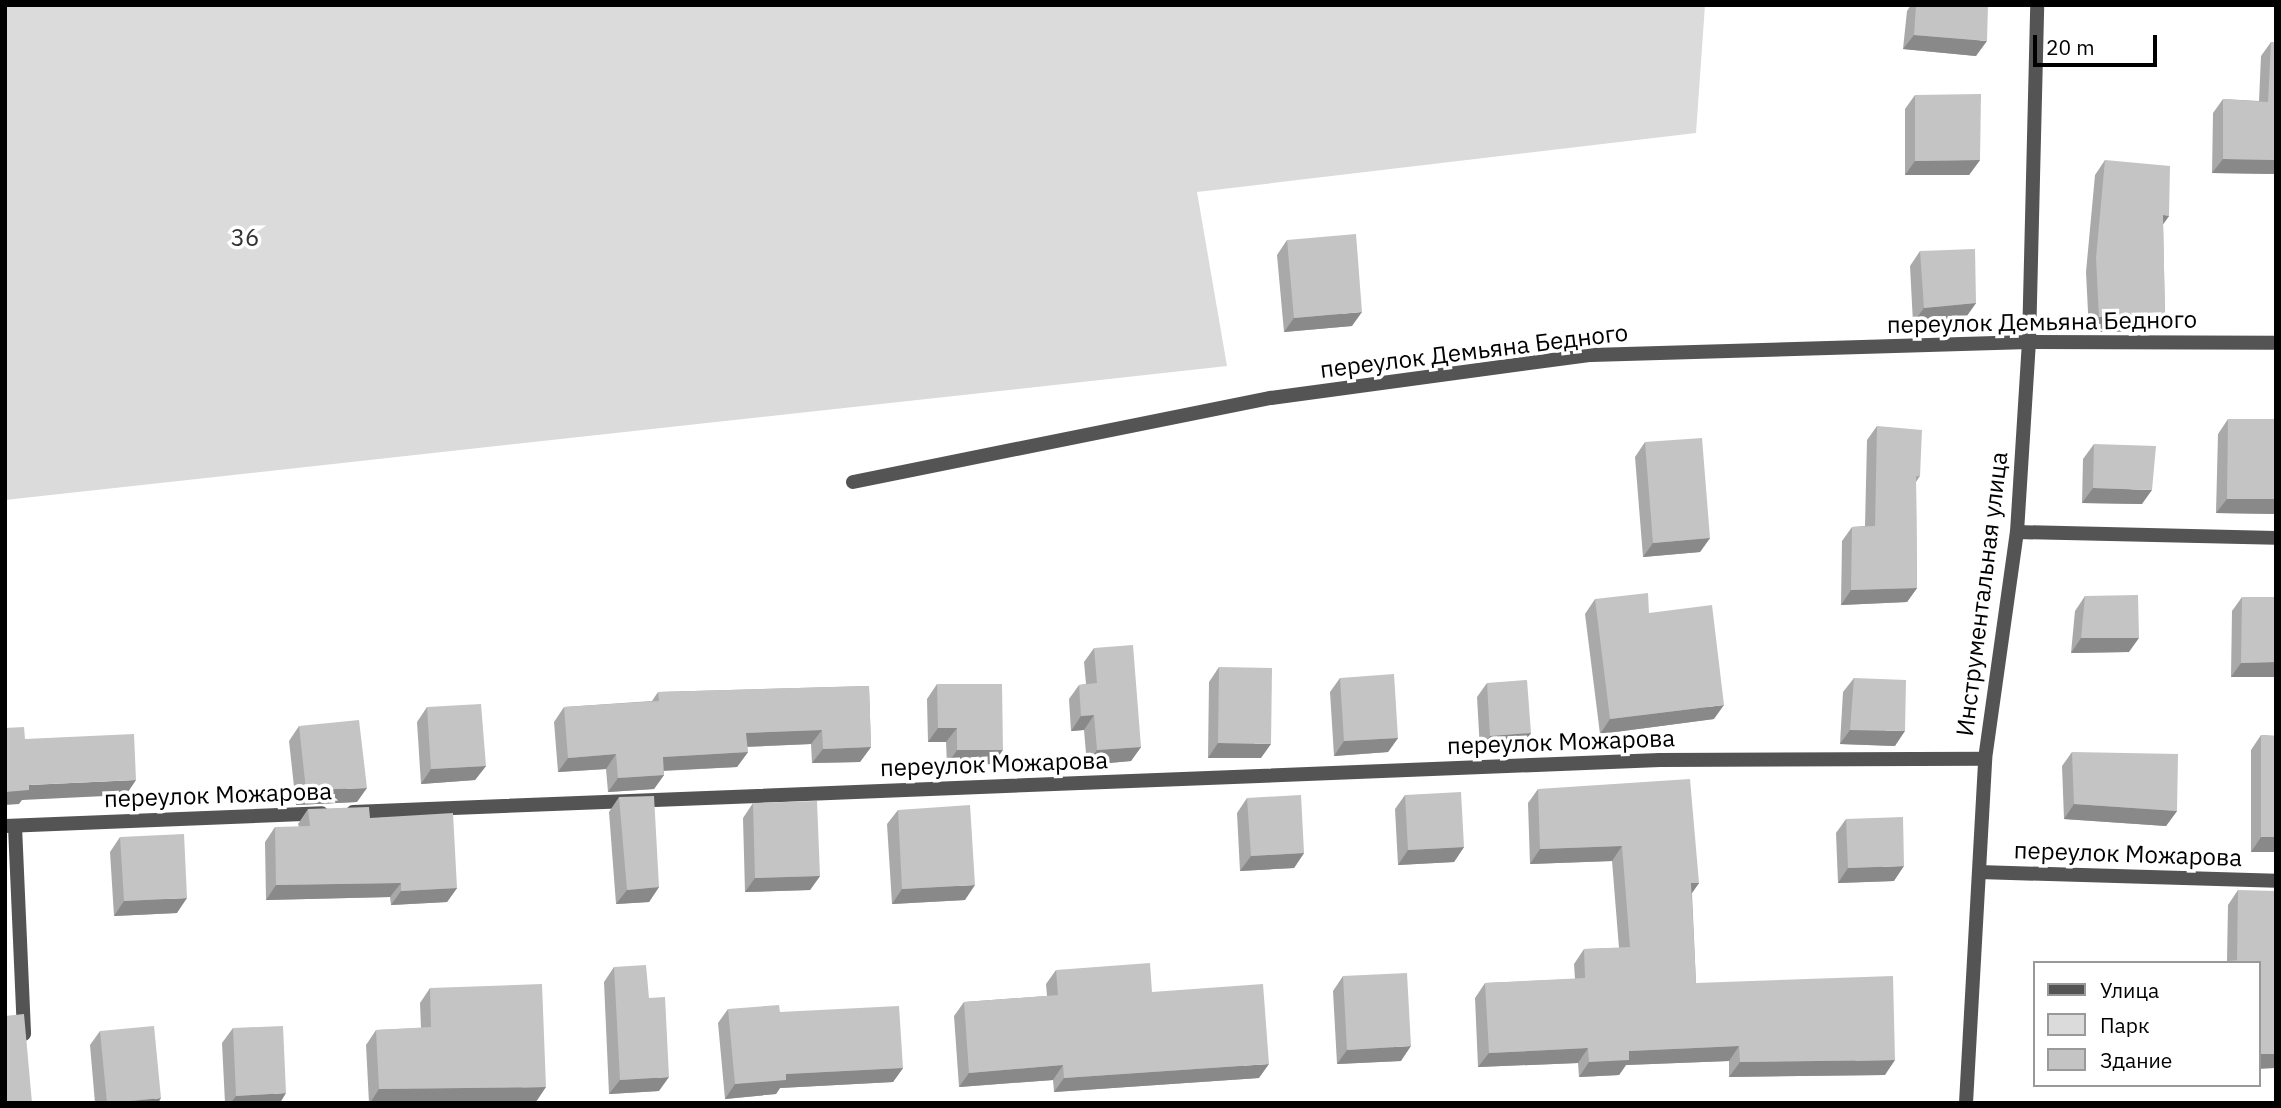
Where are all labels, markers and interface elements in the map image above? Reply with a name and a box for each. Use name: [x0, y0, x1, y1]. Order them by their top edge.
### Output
scale bar: [2036, 21, 2160, 65]
text: 20 m: [2046, 33, 2095, 61]
park label: 36: [231, 224, 259, 252]
street label: переулок Демьяна Бедного: [1887, 305, 2197, 339]
street label: переулок Демьяна Бедного: [1318, 318, 1630, 384]
street label: Инструментальная улица: [1950, 450, 2014, 738]
street label: переулок Можарова: [1446, 724, 1676, 760]
street label: переулок Можарова: [879, 746, 1109, 782]
street label: переулок Можарова: [103, 777, 333, 813]
street label: переулок Можарова: [2013, 836, 2243, 872]
legend: [2032, 961, 2260, 1087]
text: Улица: [2100, 976, 2159, 1004]
text: Парк: [2100, 1011, 2150, 1039]
text: Здание: [2100, 1046, 2172, 1074]

